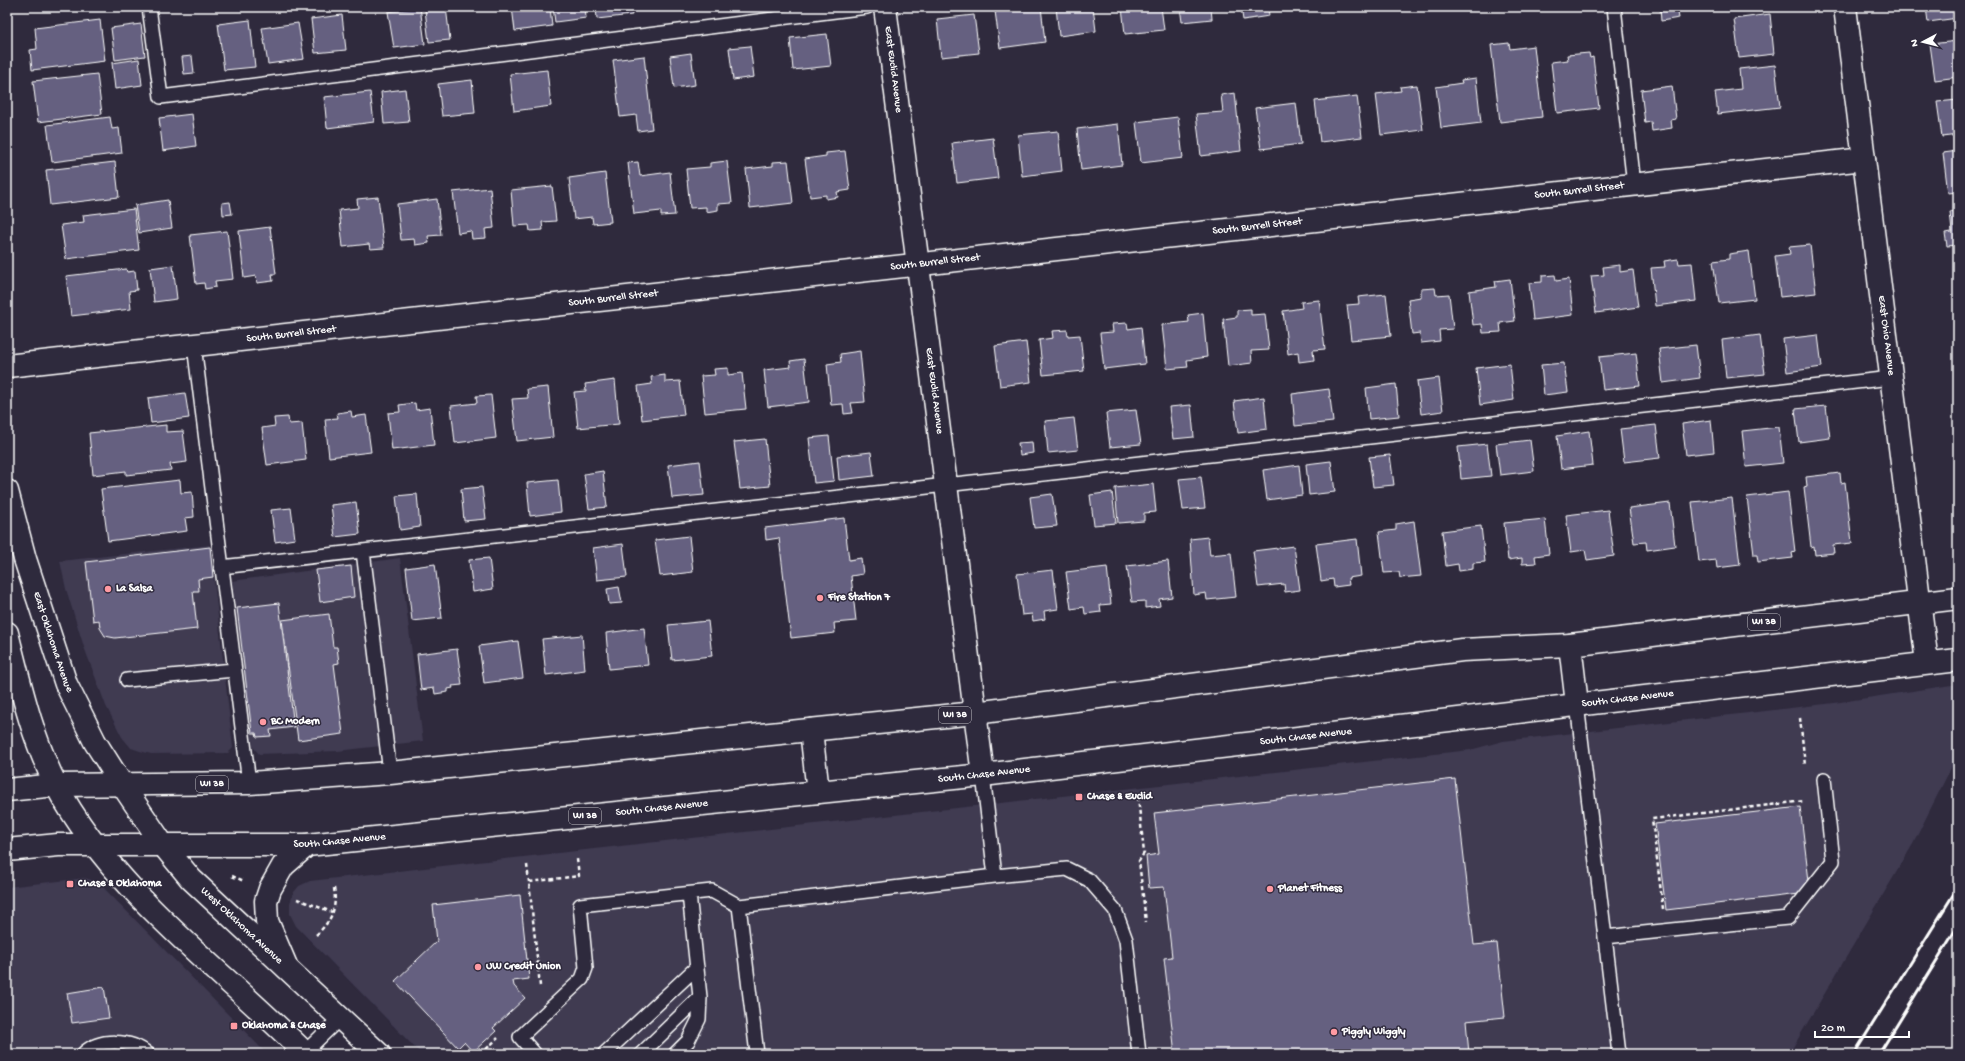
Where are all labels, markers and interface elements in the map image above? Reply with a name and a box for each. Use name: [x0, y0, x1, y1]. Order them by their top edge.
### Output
north arrow: [1903, 22, 1943, 62]
street label: East Euclid Avenue: [882, 26, 904, 114]
text: N: [1909, 39, 1921, 47]
street label: South Burrell Street: [1534, 180, 1626, 202]
street label: South Burrell Street: [1212, 216, 1304, 238]
street label: South Burrell Street: [890, 251, 982, 273]
street label: South Burrell Street: [568, 287, 660, 309]
street label: East Ohio Avenue: [1875, 295, 1897, 376]
street label: South Burrell Street: [246, 323, 338, 345]
street label: East Euclid Avenue: [923, 347, 945, 435]
place label: La Salsa: [116, 583, 153, 595]
marker: La Salsa: [103, 584, 113, 594]
street label: East Oklahoma Avenue: [30, 590, 75, 695]
place label: Fire Station 7: [827, 591, 891, 604]
marker: Fire Station 7: [815, 593, 825, 603]
road number: WI 38: [1748, 614, 1780, 630]
street label: South Chase Avenue: [1581, 688, 1675, 710]
road number: WI 38: [939, 707, 971, 723]
place label: BC Modern: [270, 716, 321, 728]
marker: BC Modern: [258, 717, 268, 727]
street label: South Chase Avenue: [1259, 725, 1353, 748]
street label: South Chase Avenue: [937, 763, 1031, 786]
road number: WI 38: [196, 776, 228, 792]
place label: Chase & Euclid: [1086, 791, 1154, 803]
marker: Chase & Euclid: [1074, 792, 1084, 802]
street label: South Chase Avenue: [615, 797, 709, 819]
road number: WI 38: [569, 808, 601, 824]
street label: South Chase Avenue: [293, 831, 387, 851]
place label: Chase & Oklahoma: [77, 878, 162, 890]
marker: Chase & Oklahoma: [65, 879, 75, 889]
place label: Planet Fitness: [1277, 882, 1343, 895]
marker: Planet Fitness: [1265, 884, 1275, 894]
street label: West Oklahoma Avenue: [198, 885, 285, 967]
place label: UW Credit Union: [486, 960, 561, 973]
marker: UW Credit Union: [473, 962, 483, 972]
scale bar: [1815, 1013, 1909, 1039]
place label: Oklahoma & Chase: [242, 1020, 327, 1032]
marker: Oklahoma & Chase: [229, 1021, 239, 1031]
text: 20 m: [1821, 1022, 1846, 1036]
place label: Piggly Wiggly: [1341, 1026, 1406, 1039]
marker: Piggly Wiggly: [1329, 1027, 1339, 1037]

